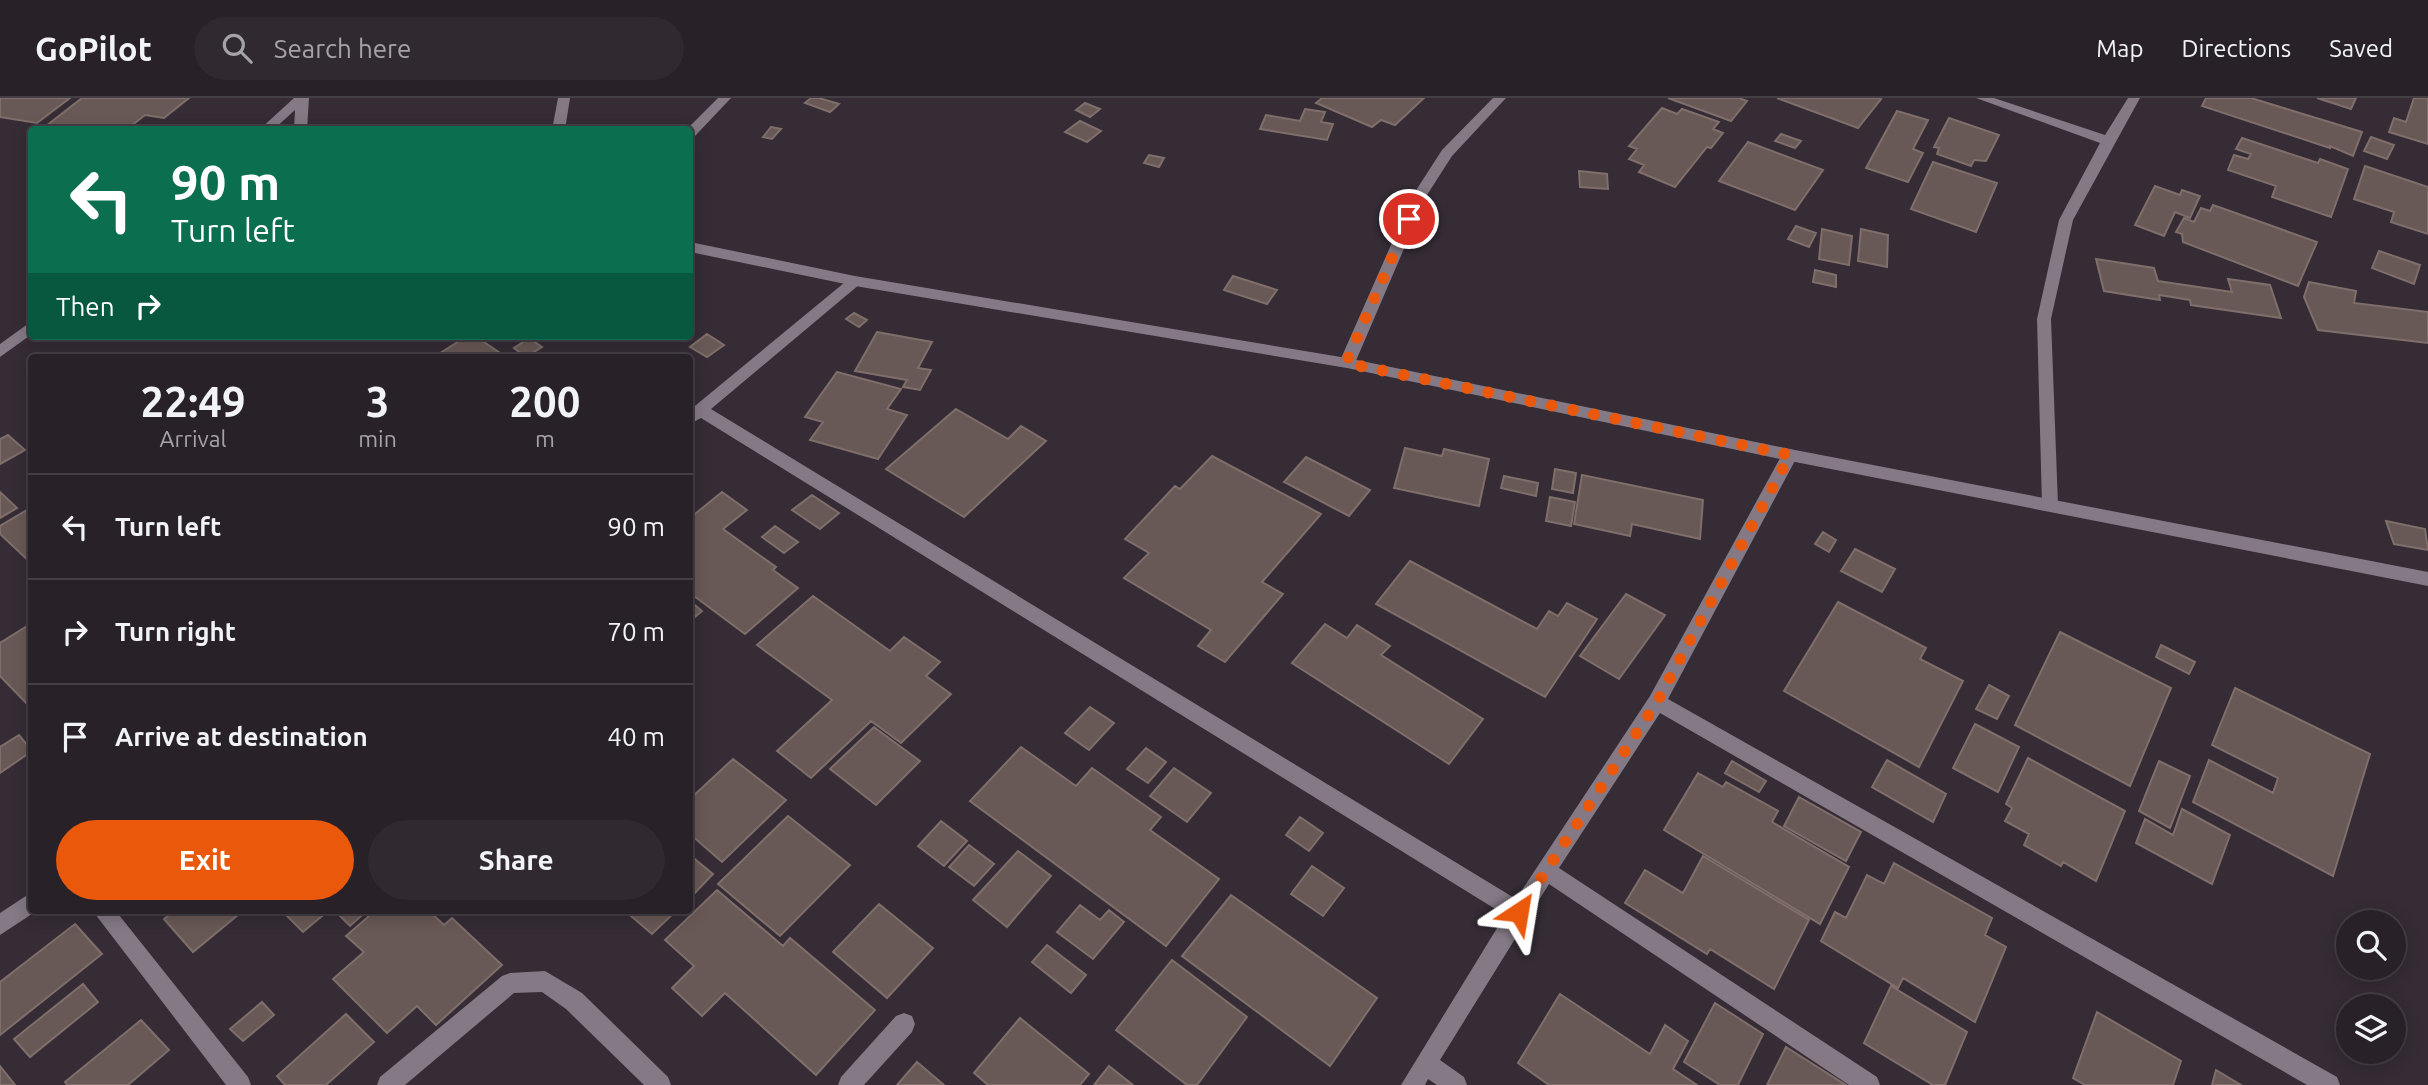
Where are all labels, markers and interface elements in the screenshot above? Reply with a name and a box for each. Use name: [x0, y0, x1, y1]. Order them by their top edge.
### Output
search box: [194, 17, 684, 80]
icon: search: [218, 29, 256, 67]
text: GoPilot: [35, 30, 152, 67]
text: Search here: [274, 34, 411, 63]
text: Map: [2096, 35, 2143, 62]
text: Directions: [2181, 35, 2291, 62]
text: Saved: [2329, 35, 2393, 62]
icon: left: [56, 154, 147, 245]
text: 90 m: [171, 154, 280, 209]
pin: [1379, 189, 1439, 249]
icon: arrive: [1390, 200, 1428, 238]
text: Turn left: [171, 212, 295, 248]
icon: right: [129, 287, 167, 325]
text: Then: [56, 292, 115, 321]
text: 22:49: [141, 378, 246, 425]
text: 3: [366, 378, 389, 425]
text: 200: [509, 378, 580, 425]
text: Arrival: [160, 426, 227, 451]
text: min: [358, 426, 397, 451]
text: m: [535, 426, 555, 451]
icon: left: [56, 508, 94, 546]
text: Turn left: [115, 512, 221, 541]
text: 90 m: [607, 512, 665, 541]
icon: right: [56, 613, 94, 651]
text: Turn right: [115, 617, 236, 646]
text: 70 m: [607, 617, 665, 646]
icon: arrive: [56, 718, 94, 756]
text: Arrive at destination: [115, 722, 368, 751]
text: 40 m: [607, 722, 665, 751]
button: Exit: [56, 820, 354, 900]
button: Share: [368, 820, 665, 900]
position arrow: [1482, 875, 1556, 949]
map controls: [2336, 910, 2406, 1064]
button: search: [2336, 910, 2406, 980]
button: layers: [2336, 994, 2406, 1064]

